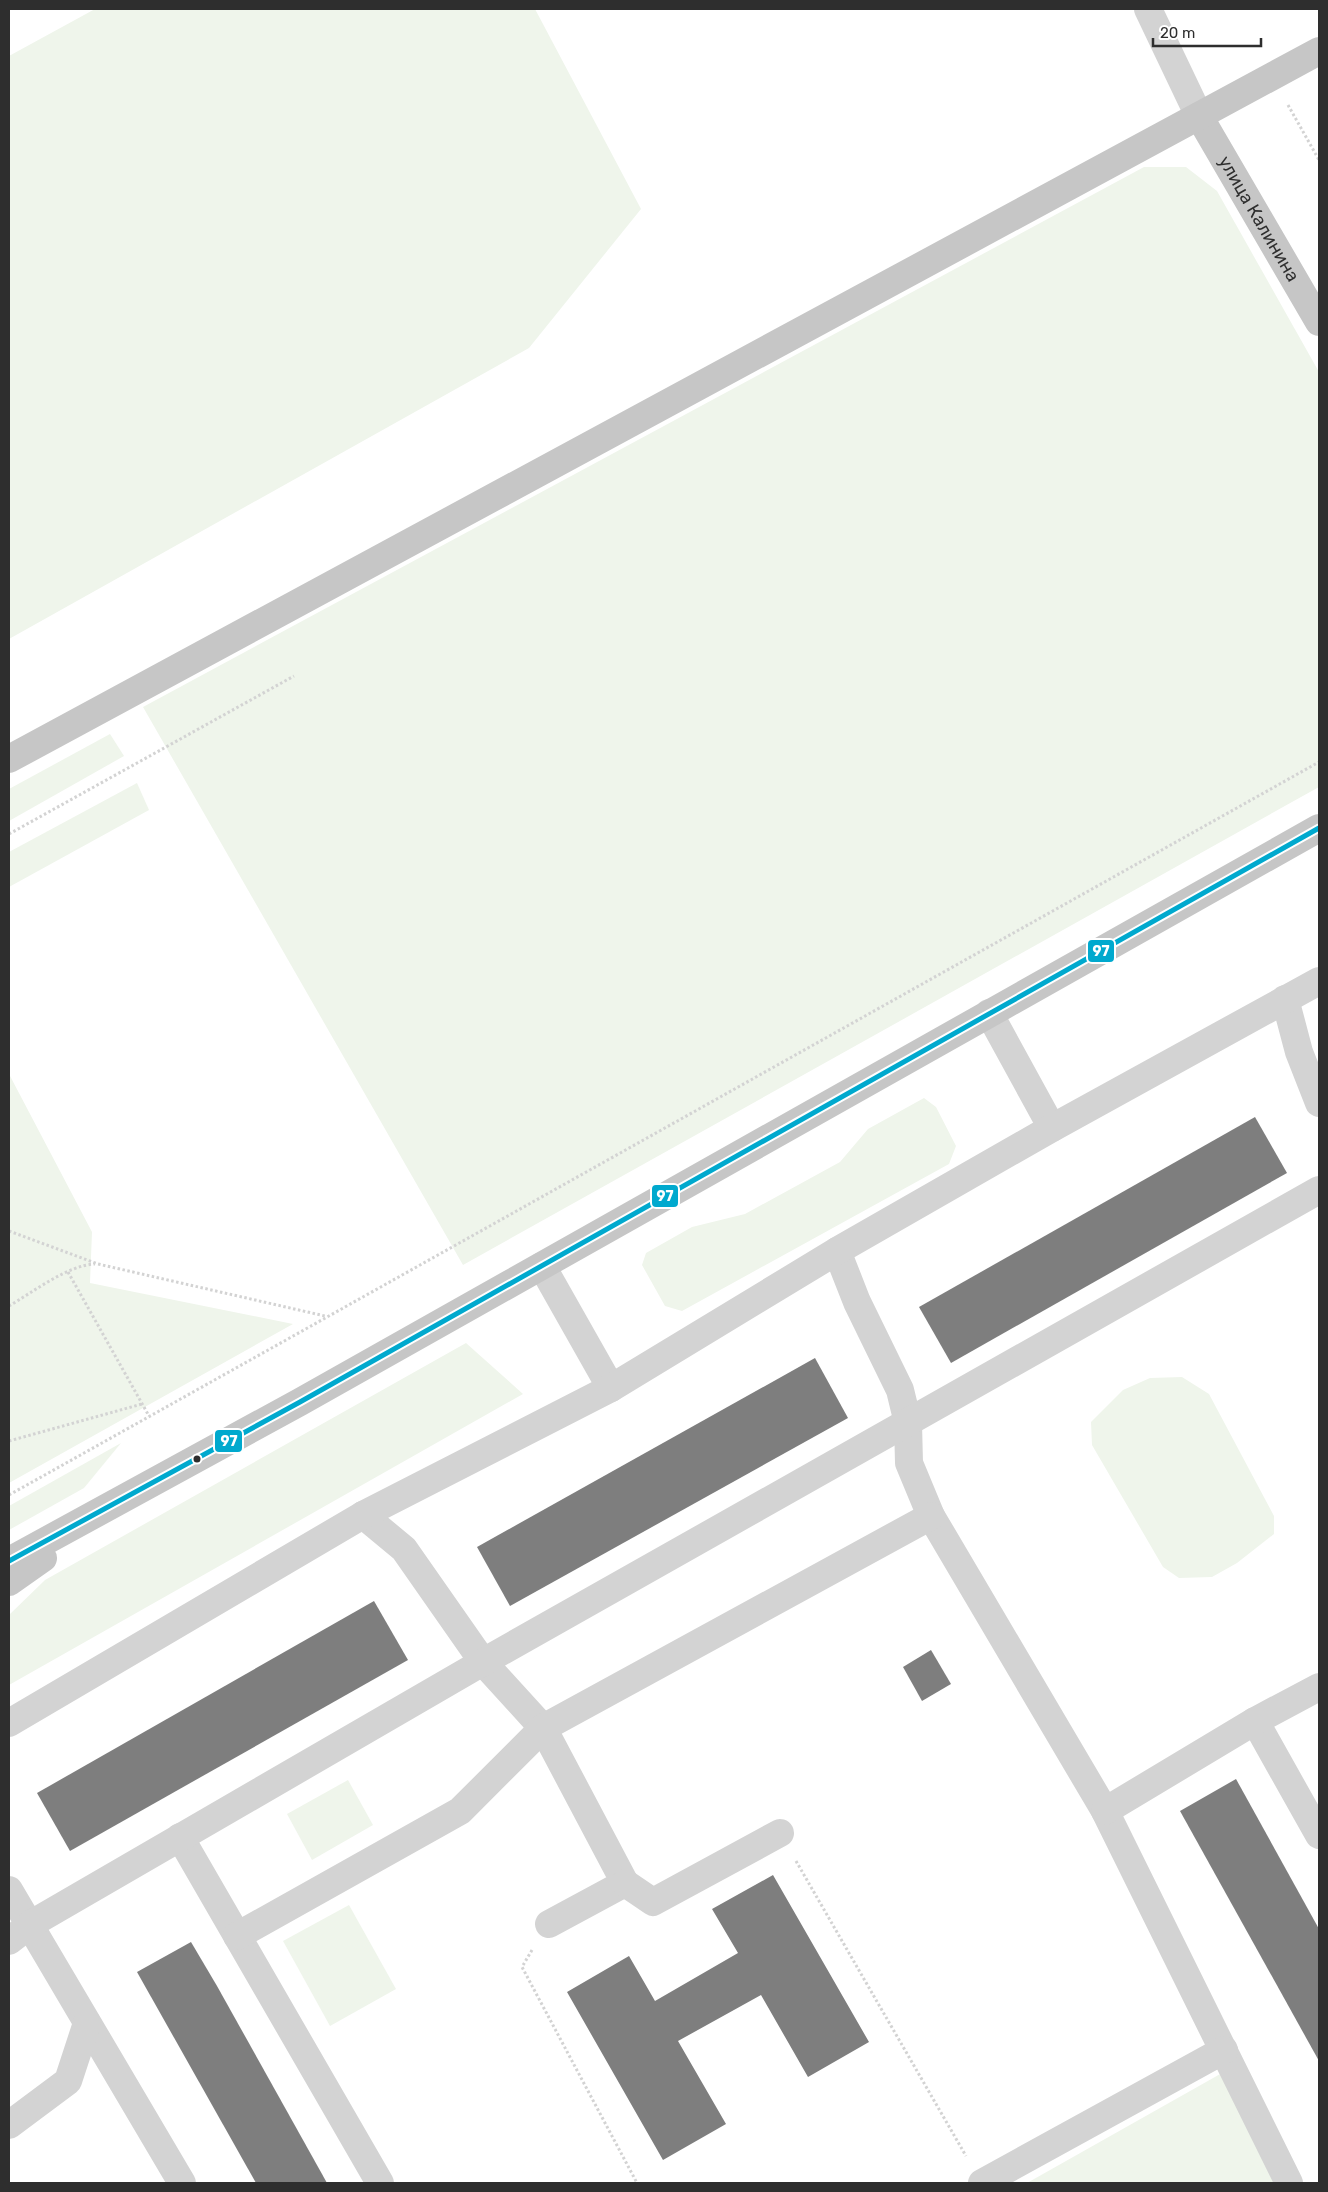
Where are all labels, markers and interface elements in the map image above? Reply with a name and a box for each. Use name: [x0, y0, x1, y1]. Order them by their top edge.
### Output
scale bar: [1153, 15, 1260, 47]
text: 20 m: [1160, 24, 1195, 42]
street label: улица Калинина: [1214, 152, 1304, 286]
line badge: 97: [1087, 939, 1115, 963]
text: 97: [1093, 943, 1110, 960]
line badge: 97: [651, 1184, 679, 1208]
text: 97: [657, 1188, 674, 1205]
line badge: 97: [214, 1429, 243, 1453]
text: 97: [221, 1433, 238, 1450]
unlabelled marker: [192, 1454, 202, 1464]

